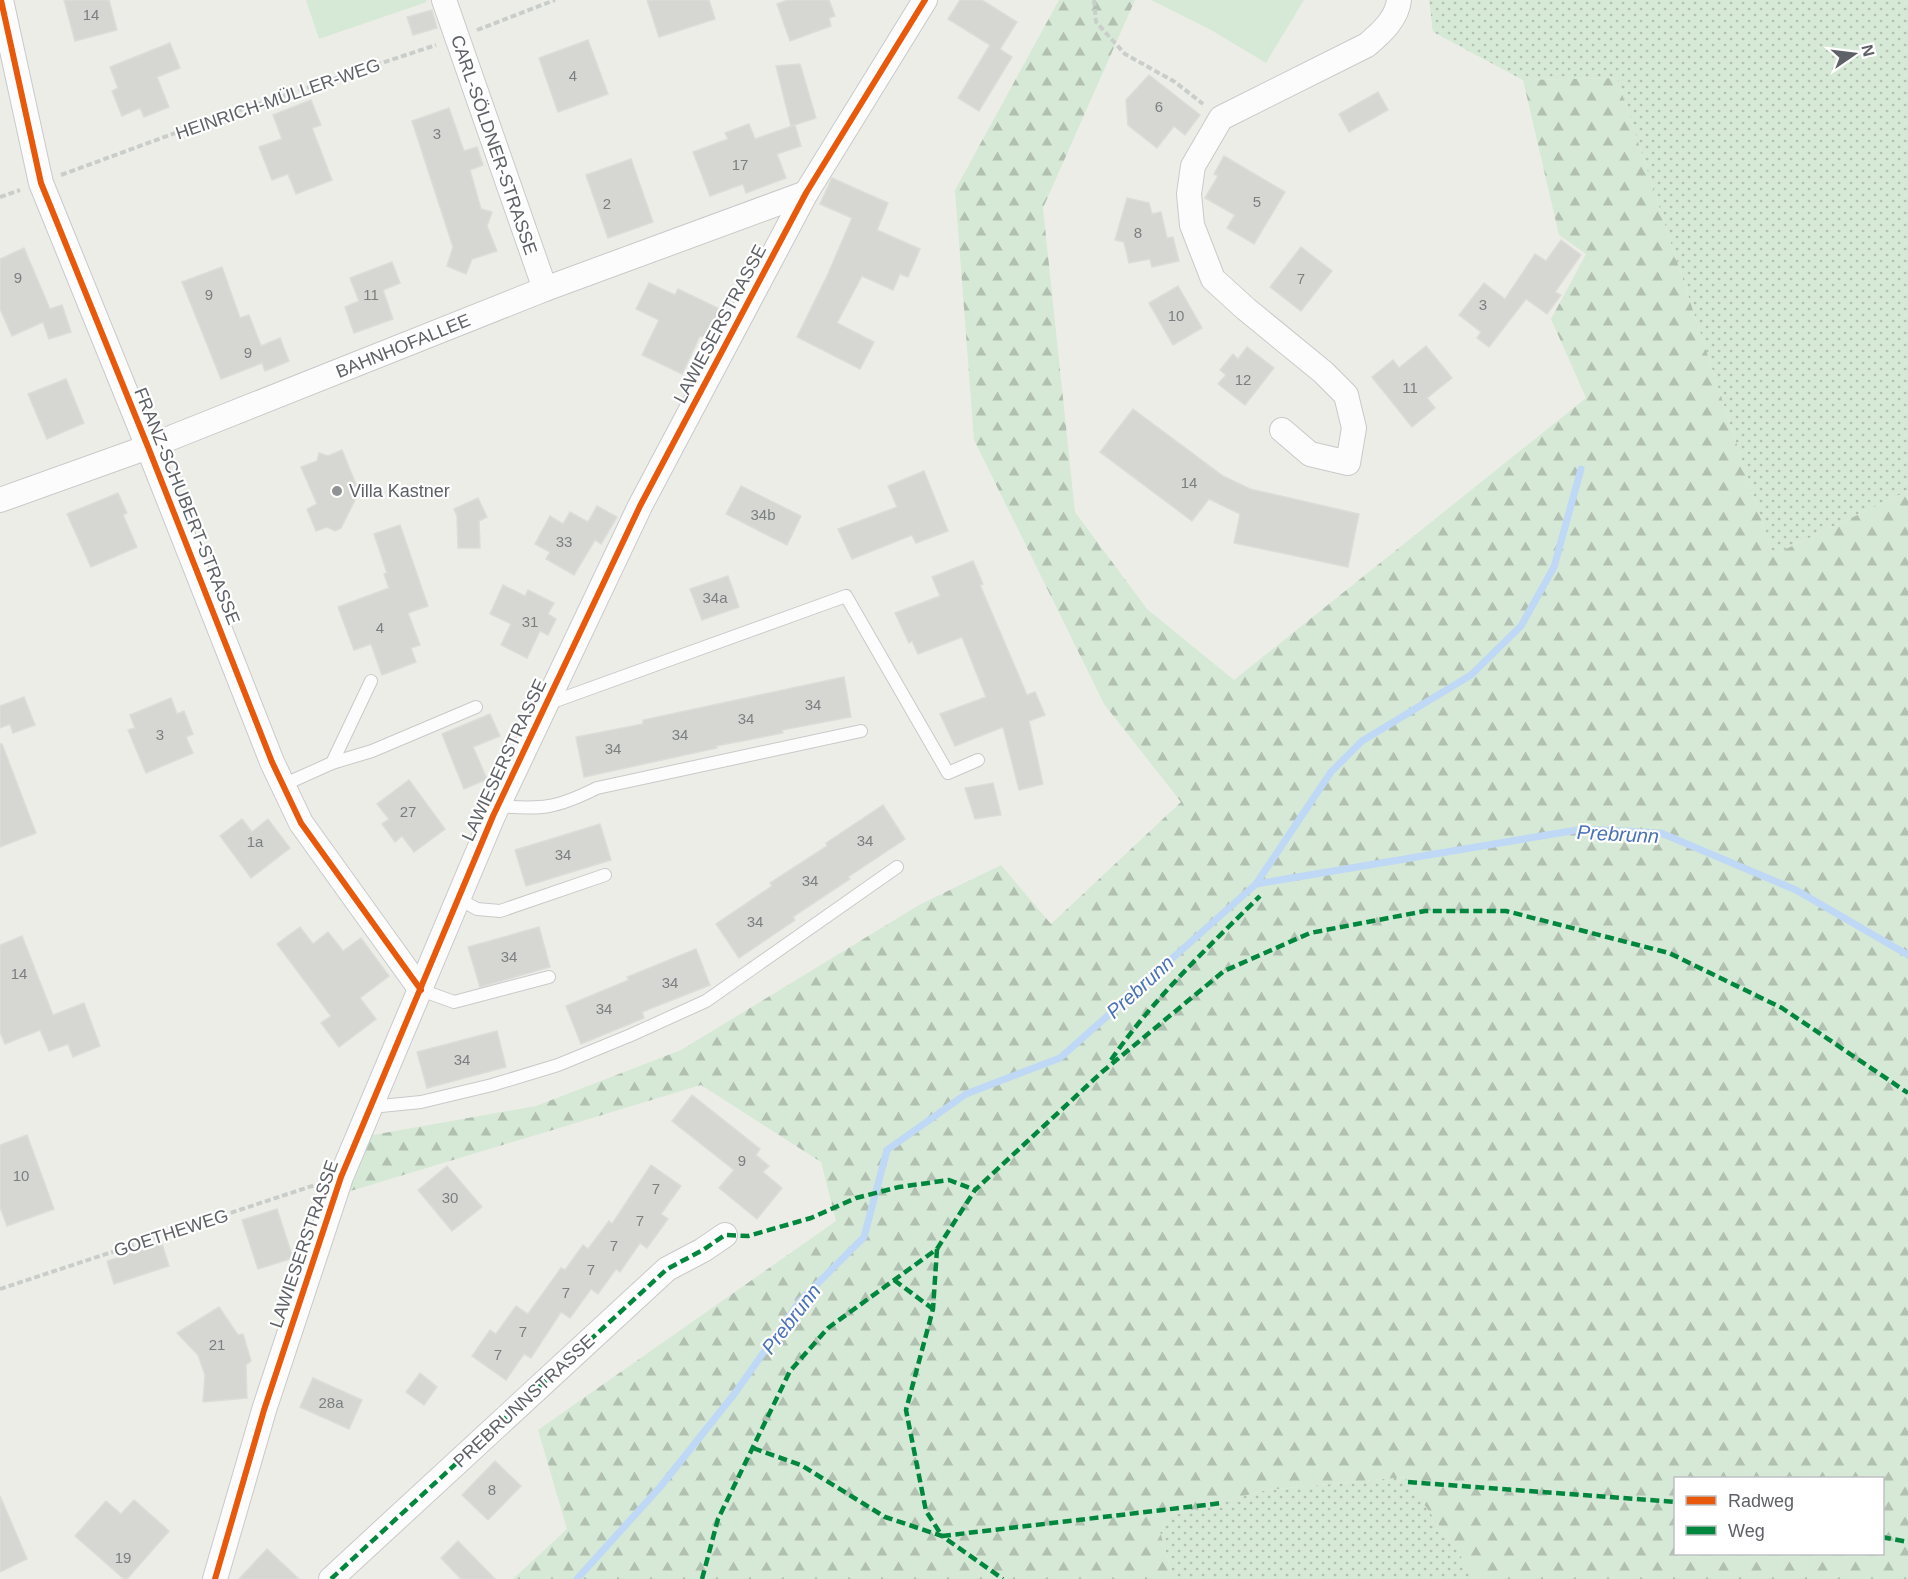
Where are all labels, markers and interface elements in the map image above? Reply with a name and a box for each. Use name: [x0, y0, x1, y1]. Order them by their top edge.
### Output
house number: 14: [83, 6, 99, 23]
north arrow: [1824, 24, 1884, 84]
street label: CARL-SÖLDNER-STRASSE: [447, 33, 541, 257]
text: N: [1858, 43, 1878, 58]
street label: HEINRICH-MÜLLER-WEG: [173, 55, 383, 143]
house number: 4: [569, 67, 577, 84]
house number: 6: [1155, 98, 1163, 115]
house number: 3: [433, 125, 441, 142]
house number: 17: [732, 156, 748, 173]
house number: 5: [1253, 193, 1261, 210]
house number: 2: [603, 195, 611, 212]
house number: 8: [1134, 224, 1142, 241]
street label: LAWIESERSTRASSE: [670, 241, 770, 407]
house number: 9: [14, 269, 22, 286]
house number: 7: [1297, 270, 1305, 287]
house number: 9: [205, 286, 213, 303]
house number: 11: [363, 286, 379, 303]
house number: 3: [1479, 296, 1487, 313]
house number: 10: [1168, 307, 1184, 324]
street label: BAHNHOFALLEE: [333, 310, 473, 382]
house number: 9: [244, 344, 252, 361]
house number: 12: [1235, 371, 1251, 388]
house number: 11: [1402, 379, 1418, 396]
street label: FRANZ-SCHUBERT-STRASSE: [130, 385, 244, 627]
house number: 14: [1181, 474, 1197, 491]
place label: Villa Kastner: [349, 481, 450, 501]
marker: Villa Kastner: [330, 484, 344, 498]
house number: 34b: [750, 506, 776, 523]
house number: 33: [556, 533, 572, 550]
house number: 34a: [702, 589, 728, 606]
house number: 31: [522, 613, 538, 630]
house number: 4: [376, 619, 384, 636]
street label: LAWIESERSTRASSE: [458, 676, 550, 844]
house number: 34: [805, 696, 821, 713]
house number: 34: [738, 710, 754, 727]
house number: 3: [156, 726, 164, 743]
house number: 34: [672, 726, 688, 743]
house number: 34: [605, 740, 621, 757]
house number: 27: [400, 803, 416, 820]
water label: Prebrunn: [1576, 821, 1660, 847]
house number: 34: [857, 832, 873, 849]
house number: 1a: [247, 833, 264, 850]
house number: 34: [555, 846, 571, 863]
house number: 34: [802, 872, 818, 889]
house number: 34: [747, 913, 763, 930]
house number: 34: [501, 948, 517, 965]
water label: Prebrunn: [1102, 951, 1178, 1023]
house number: 14: [11, 965, 27, 982]
house number: 34: [662, 974, 678, 991]
house number: 34: [596, 1000, 612, 1017]
house number: 34: [454, 1051, 470, 1068]
house number: 9: [738, 1152, 746, 1169]
street label: LAWIESERSTRASSE: [266, 1157, 342, 1331]
house number: 10: [13, 1167, 29, 1184]
house number: 7: [652, 1180, 660, 1197]
house number: 30: [442, 1189, 458, 1206]
street label: GOETHEWEG: [111, 1205, 231, 1261]
house number: 7: [636, 1212, 644, 1229]
house number: 7: [610, 1237, 618, 1254]
house number: 7: [587, 1261, 595, 1278]
water label: Prebrunn: [757, 1280, 825, 1358]
house number: 7: [562, 1284, 570, 1301]
house number: 7: [519, 1323, 527, 1340]
street label: PREBRUNNSTRASSE: [450, 1331, 598, 1471]
house number: 21: [209, 1336, 225, 1353]
house number: 7: [494, 1346, 502, 1363]
house number: 28a: [318, 1394, 344, 1411]
legend: [1674, 1477, 1884, 1555]
house number: 8: [488, 1481, 496, 1498]
text: Radweg: [1728, 1491, 1794, 1511]
text: Weg: [1728, 1521, 1765, 1541]
house number: 19: [115, 1549, 131, 1566]

